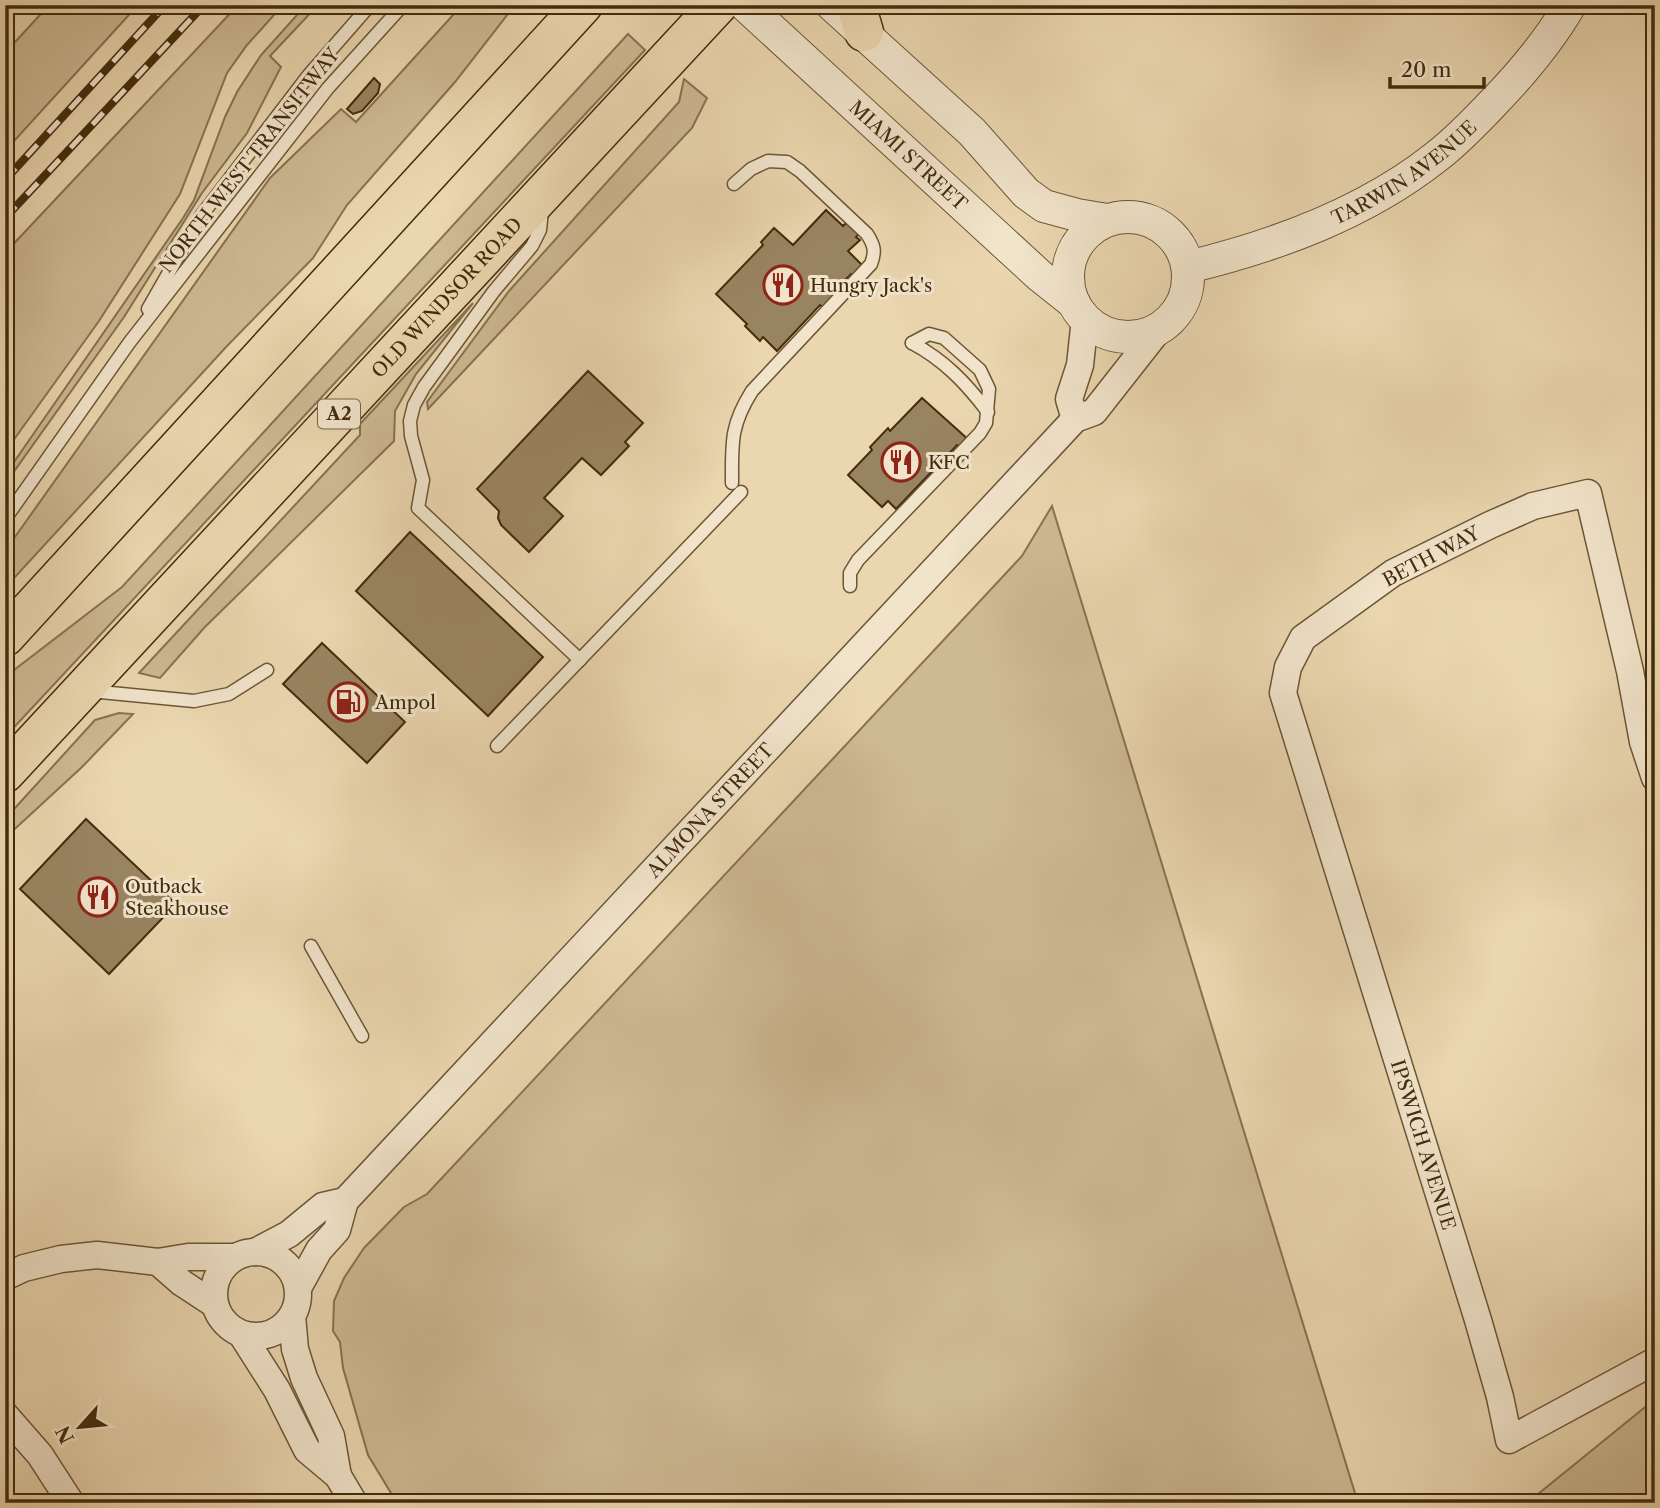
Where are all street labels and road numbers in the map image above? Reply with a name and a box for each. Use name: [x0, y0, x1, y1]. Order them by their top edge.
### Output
street label: NORTH WEST TRANSITWAY: [154, 43, 345, 277]
street label: MIAMI STREET: [844, 96, 972, 216]
street label: TARWIN AVENUE: [1328, 116, 1482, 230]
street label: OLD WINDSOR ROAD: [367, 213, 527, 383]
road number: A2: [318, 400, 360, 428]
street label: BETH WAY: [1379, 521, 1484, 592]
street label: ALMONA STREET: [641, 738, 779, 883]
street label: IPSWICH AVENUE: [1386, 1057, 1460, 1233]

